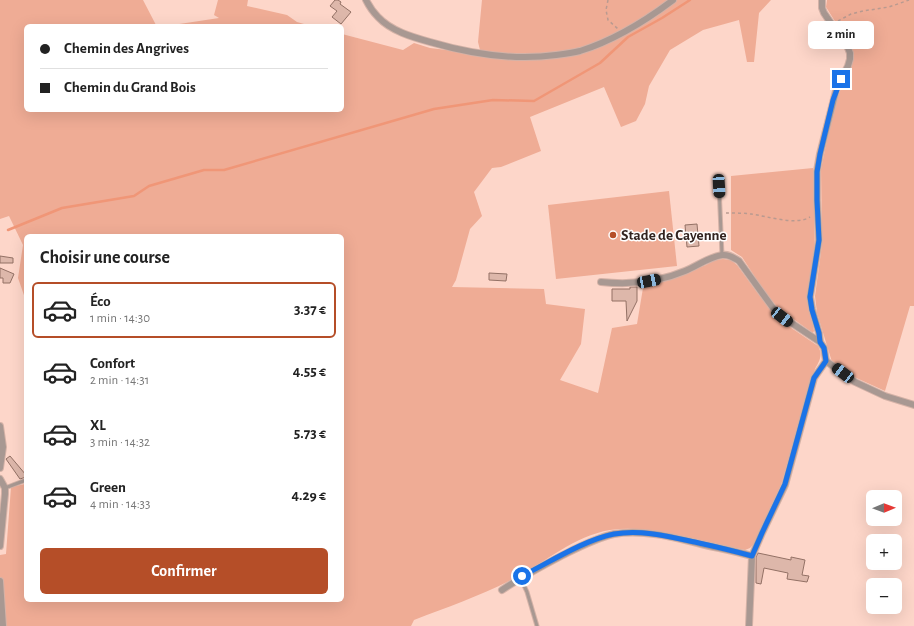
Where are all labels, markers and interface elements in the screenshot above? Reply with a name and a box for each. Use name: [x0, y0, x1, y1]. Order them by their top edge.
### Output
callout: 2 min: [808, 21, 874, 49]
text: 2 min: [827, 28, 855, 41]
text: Chemin des Angrives: [64, 41, 189, 56]
route end: [832, 70, 850, 88]
text: Chemin du Grand Bois: [64, 80, 196, 95]
car: [712, 174, 726, 198]
place label: Stade de Cayenne: [621, 228, 727, 243]
marker: Stade de Cayenne: [608, 230, 618, 240]
text: Choisir une course: [40, 249, 170, 267]
car: [636, 273, 662, 289]
icon: car: [42, 292, 78, 328]
text: Éco: [90, 294, 111, 309]
text: 3.37 €: [294, 302, 326, 317]
car: [769, 305, 795, 329]
text: 1 min · 14:30: [90, 312, 150, 325]
icon: car: [42, 354, 78, 390]
text: Confort: [90, 356, 135, 371]
car: [830, 361, 856, 385]
text: 4.55 €: [293, 364, 326, 379]
text: 2 min · 14:31: [90, 374, 149, 387]
icon: car: [42, 416, 78, 452]
text: XL: [90, 418, 106, 433]
text: 5.73 €: [294, 426, 326, 441]
text: 3 min · 14:32: [90, 436, 150, 449]
icon: car: [42, 478, 78, 514]
text: Green: [90, 480, 126, 495]
text: 4.29 €: [291, 488, 326, 503]
north arrow: [866, 490, 902, 526]
map controls: [866, 490, 902, 614]
text: 4 min · 14:33: [90, 498, 150, 511]
button: +: [866, 534, 902, 570]
button: Confirmer: [40, 548, 328, 594]
route start: [513, 567, 531, 585]
button: −: [866, 578, 902, 614]

